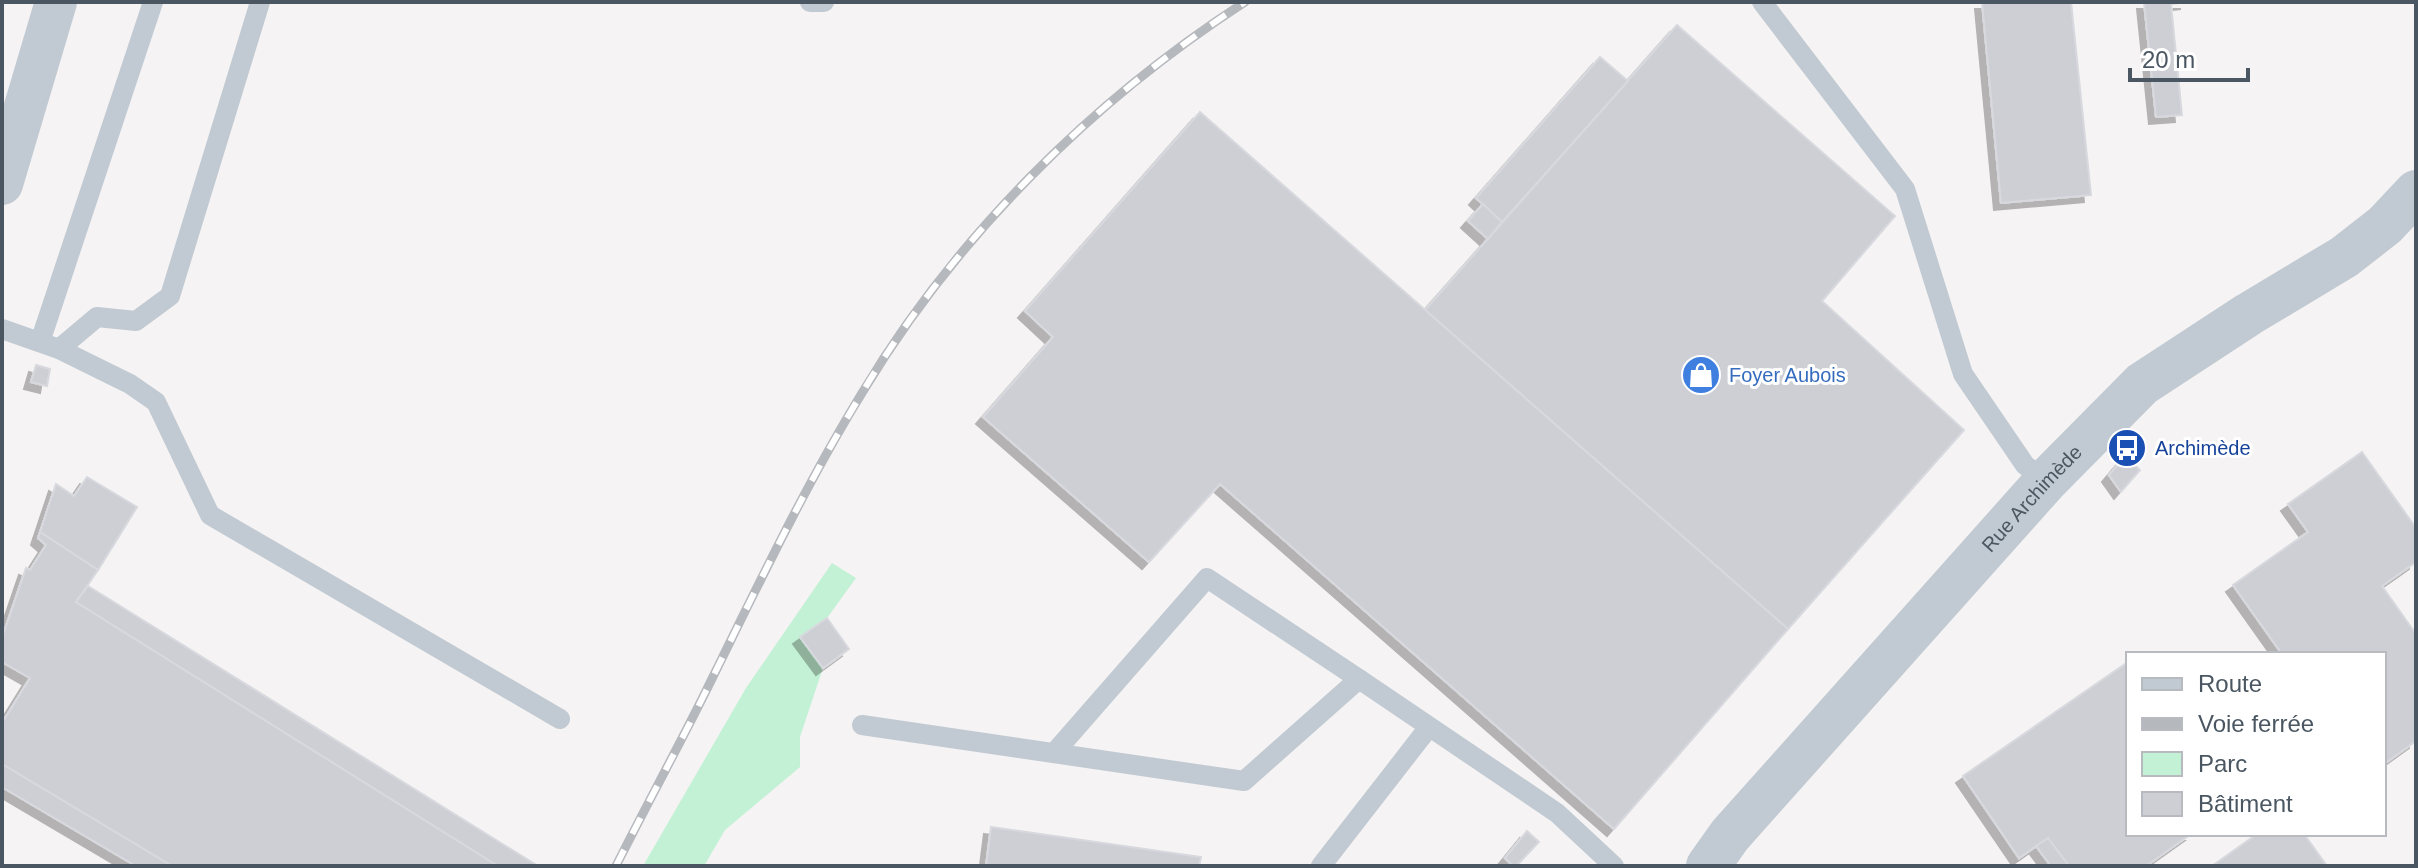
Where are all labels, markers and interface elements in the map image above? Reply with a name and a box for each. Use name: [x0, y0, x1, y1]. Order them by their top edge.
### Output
scale bar: [2130, 32, 2248, 82]
text: 20 m: [2142, 46, 2195, 73]
shop icon: Foyer Aubois: [1680, 354, 1722, 396]
place label: Foyer Aubois: [1729, 364, 1846, 386]
bus stop icon: Archimède: [2106, 427, 2148, 469]
place label: Archimède: [2155, 437, 2251, 459]
street label: Rue Archimède: [1977, 441, 2086, 556]
legend: [2126, 652, 2386, 836]
text: Route: [2198, 670, 2262, 697]
text: Voie ferrée: [2198, 710, 2314, 737]
text: Parc: [2198, 750, 2247, 777]
text: Bâtiment: [2198, 790, 2293, 817]

